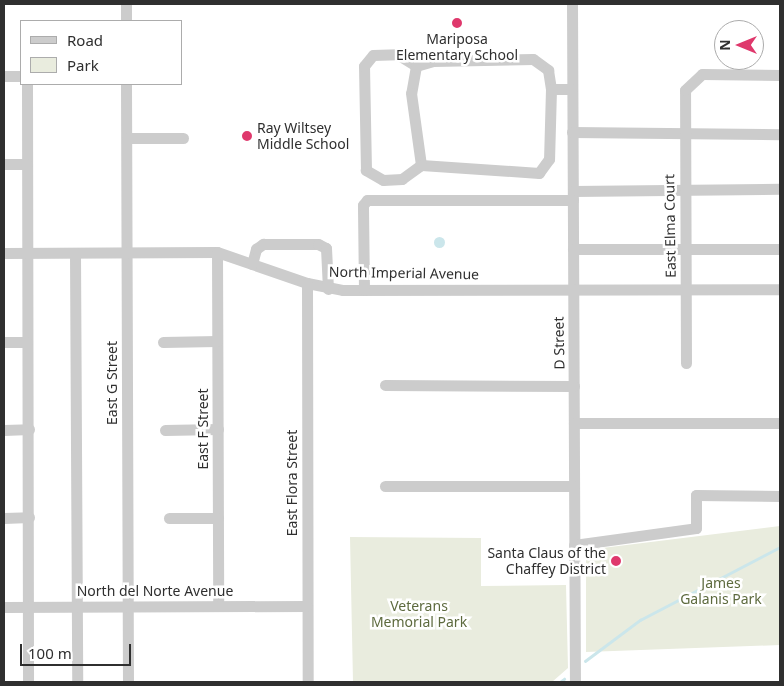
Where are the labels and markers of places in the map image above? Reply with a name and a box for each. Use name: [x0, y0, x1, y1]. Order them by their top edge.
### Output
marker: Mariposa Elementary School: [451, 17, 463, 29]
place label: Mariposa Elementary School: [396, 31, 518, 64]
place label: Ray Wiltsey Middle School: [257, 120, 349, 152]
marker: Ray Wiltsey Middle School: [241, 130, 253, 142]
place label: Santa Claus of the Chaffey District: [487, 545, 606, 578]
marker: Santa Claus of the Chaffey District: [610, 555, 622, 567]

